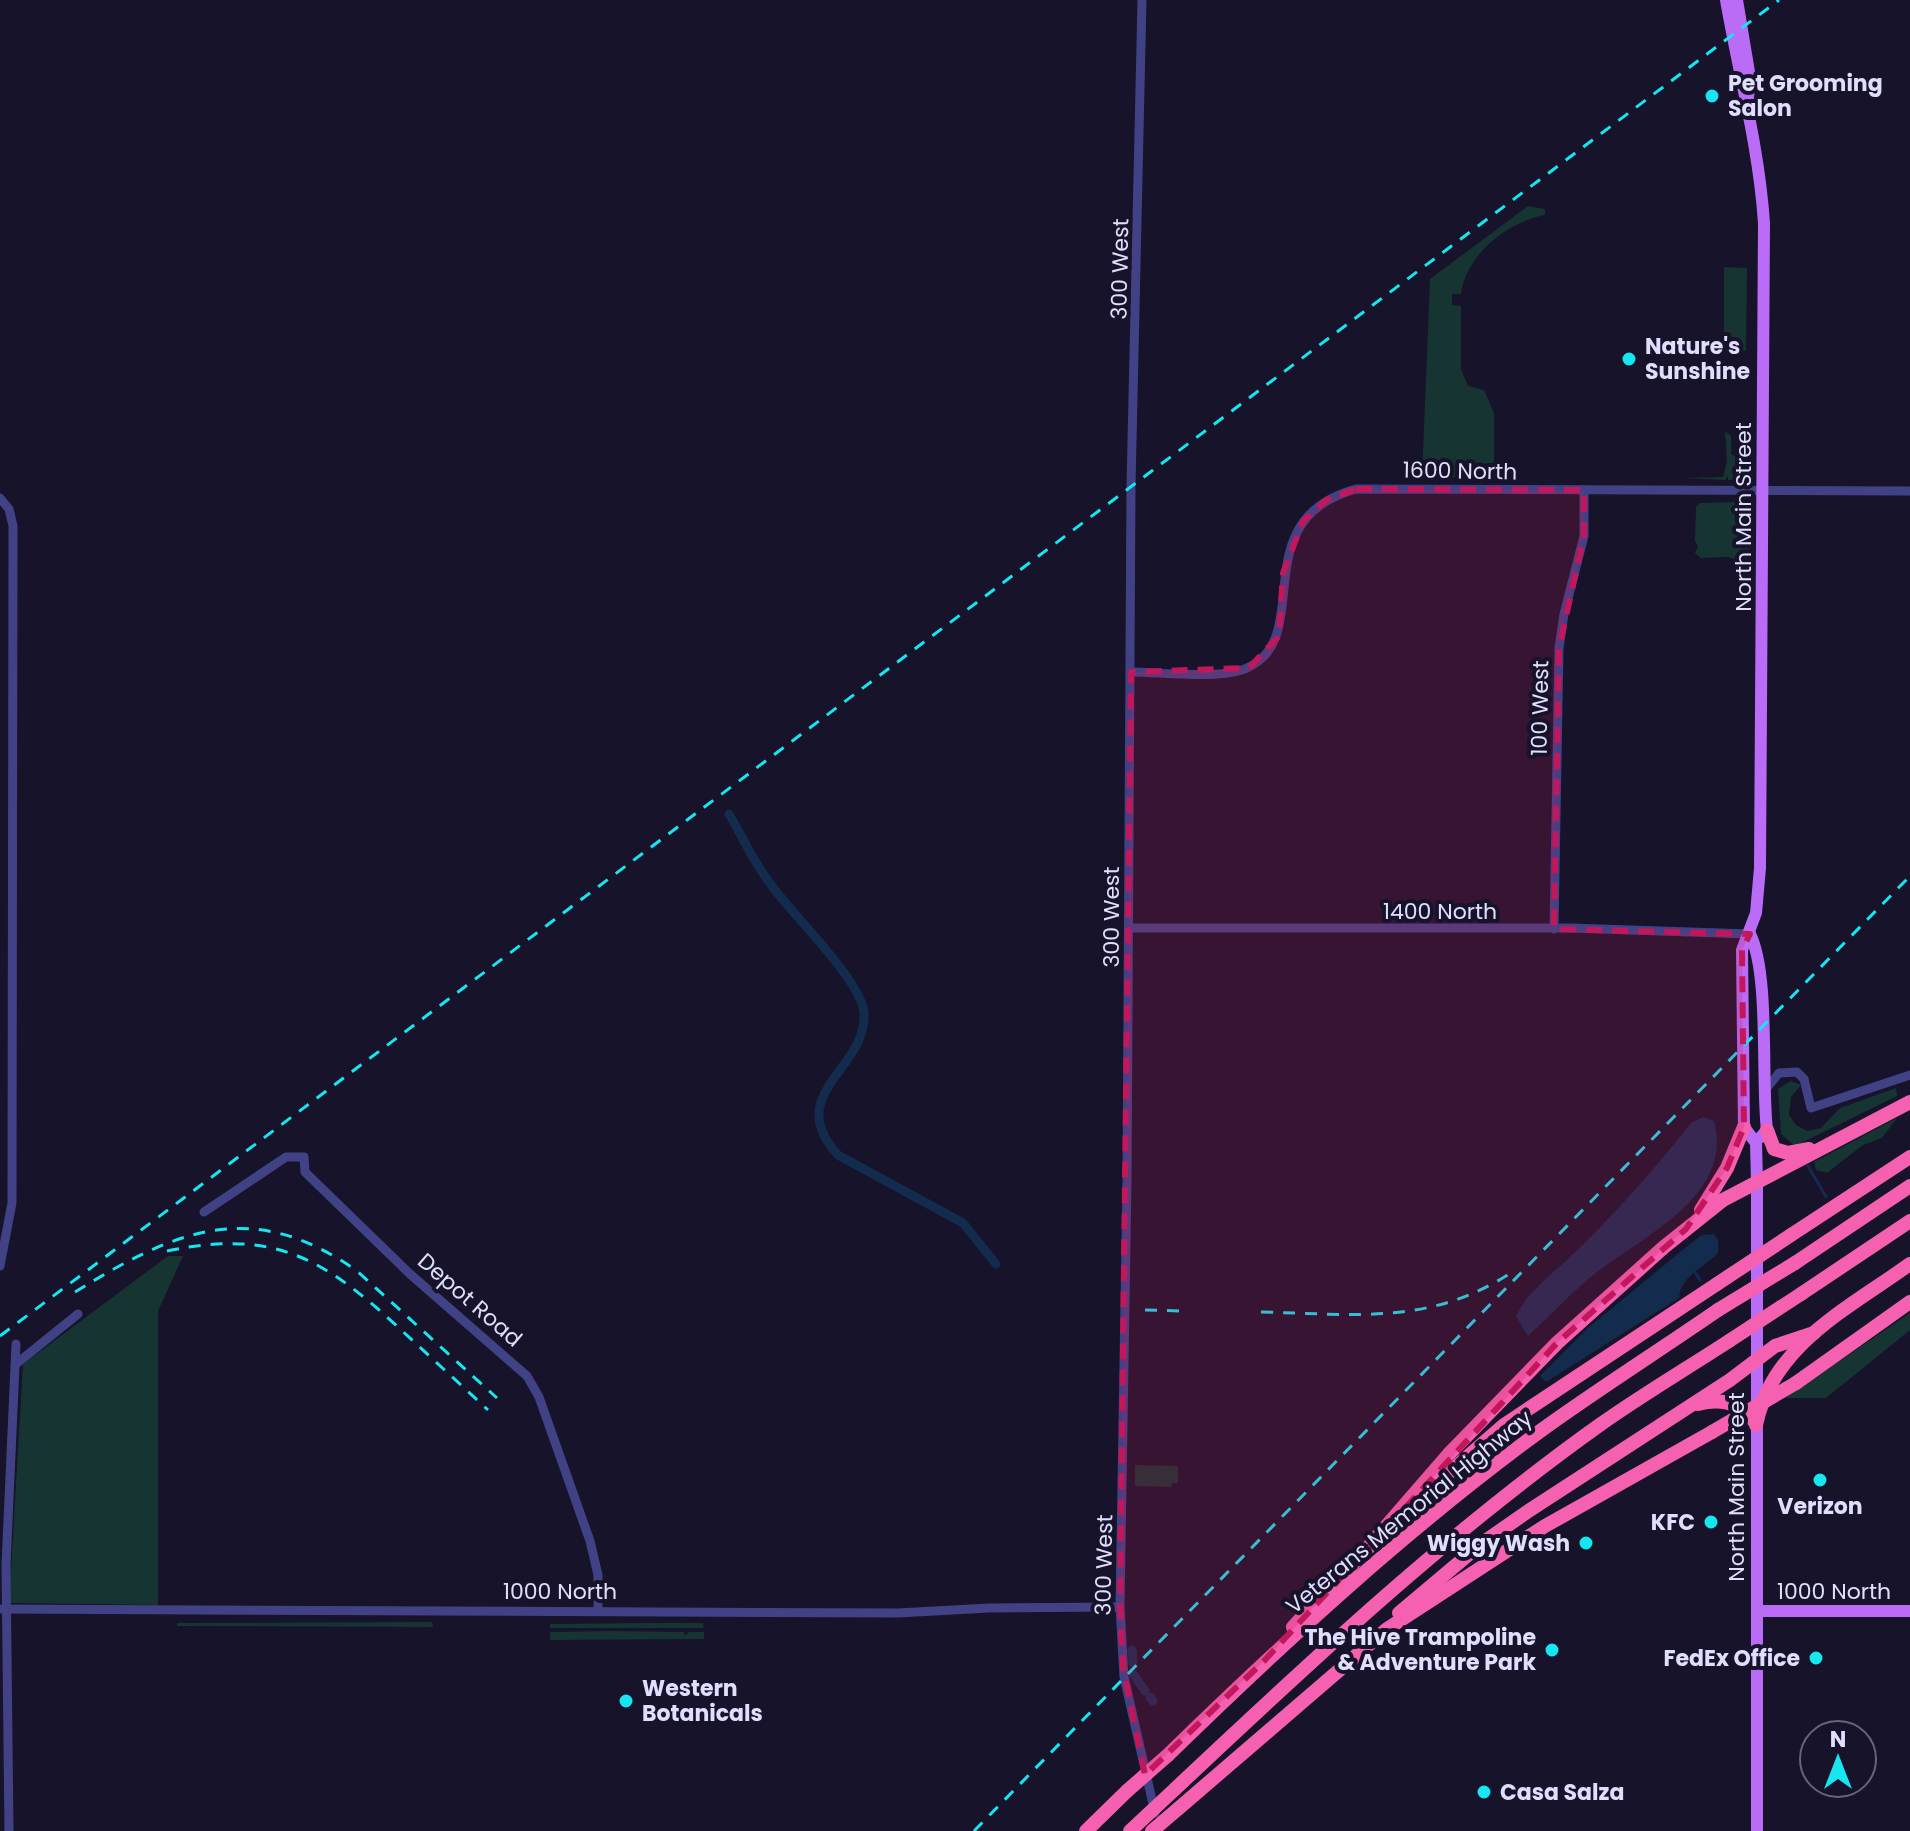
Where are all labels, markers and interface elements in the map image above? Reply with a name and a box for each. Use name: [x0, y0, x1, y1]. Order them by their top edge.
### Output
place label: Pet Grooming Salon: [1728, 68, 1883, 124]
marker: Pet Grooming Salon: [1703, 87, 1721, 105]
street label: 300 West: [1104, 218, 1136, 320]
place label: Nature's Sunshine: [1645, 331, 1750, 387]
marker: Nature's Sunshine: [1620, 350, 1638, 368]
street label: North Main Street: [1728, 422, 1759, 612]
street label: 1600 North: [1403, 455, 1517, 487]
street label: 100 West: [1524, 660, 1556, 756]
street label: 300 West: [1096, 866, 1127, 968]
street label: 1400 North: [1383, 896, 1497, 927]
street label: Depot Road: [411, 1246, 529, 1354]
street label: North Main Street: [1721, 1392, 1752, 1582]
street label: Veterans Memorial Highway: [1279, 1402, 1539, 1621]
marker: Verizon: [1811, 1471, 1829, 1489]
place label: Verizon: [1777, 1491, 1863, 1522]
place label: KFC: [1651, 1507, 1695, 1538]
marker: KFC: [1702, 1513, 1720, 1531]
street label: 300 West: [1088, 1514, 1120, 1616]
place label: Wiggy Wash: [1427, 1528, 1570, 1559]
marker: Wiggy Wash: [1577, 1534, 1595, 1552]
street label: 1000 North: [503, 1576, 617, 1607]
street label: 1000 North: [1777, 1576, 1891, 1607]
place label: The Hive Trampoline & Adventure Park: [1304, 1622, 1536, 1678]
marker: The Hive Trampoline & Adventure Park: [1543, 1641, 1561, 1659]
place label: FedEx Office: [1663, 1643, 1800, 1674]
marker: FedEx Office: [1807, 1649, 1825, 1667]
place label: Western Botanicals: [642, 1673, 763, 1729]
marker: Western Botanicals: [617, 1692, 635, 1710]
north arrow: [1798, 1719, 1878, 1799]
text: N: [1830, 1724, 1846, 1755]
place label: Casa Salza: [1500, 1777, 1624, 1808]
marker: Casa Salza: [1475, 1783, 1493, 1801]

